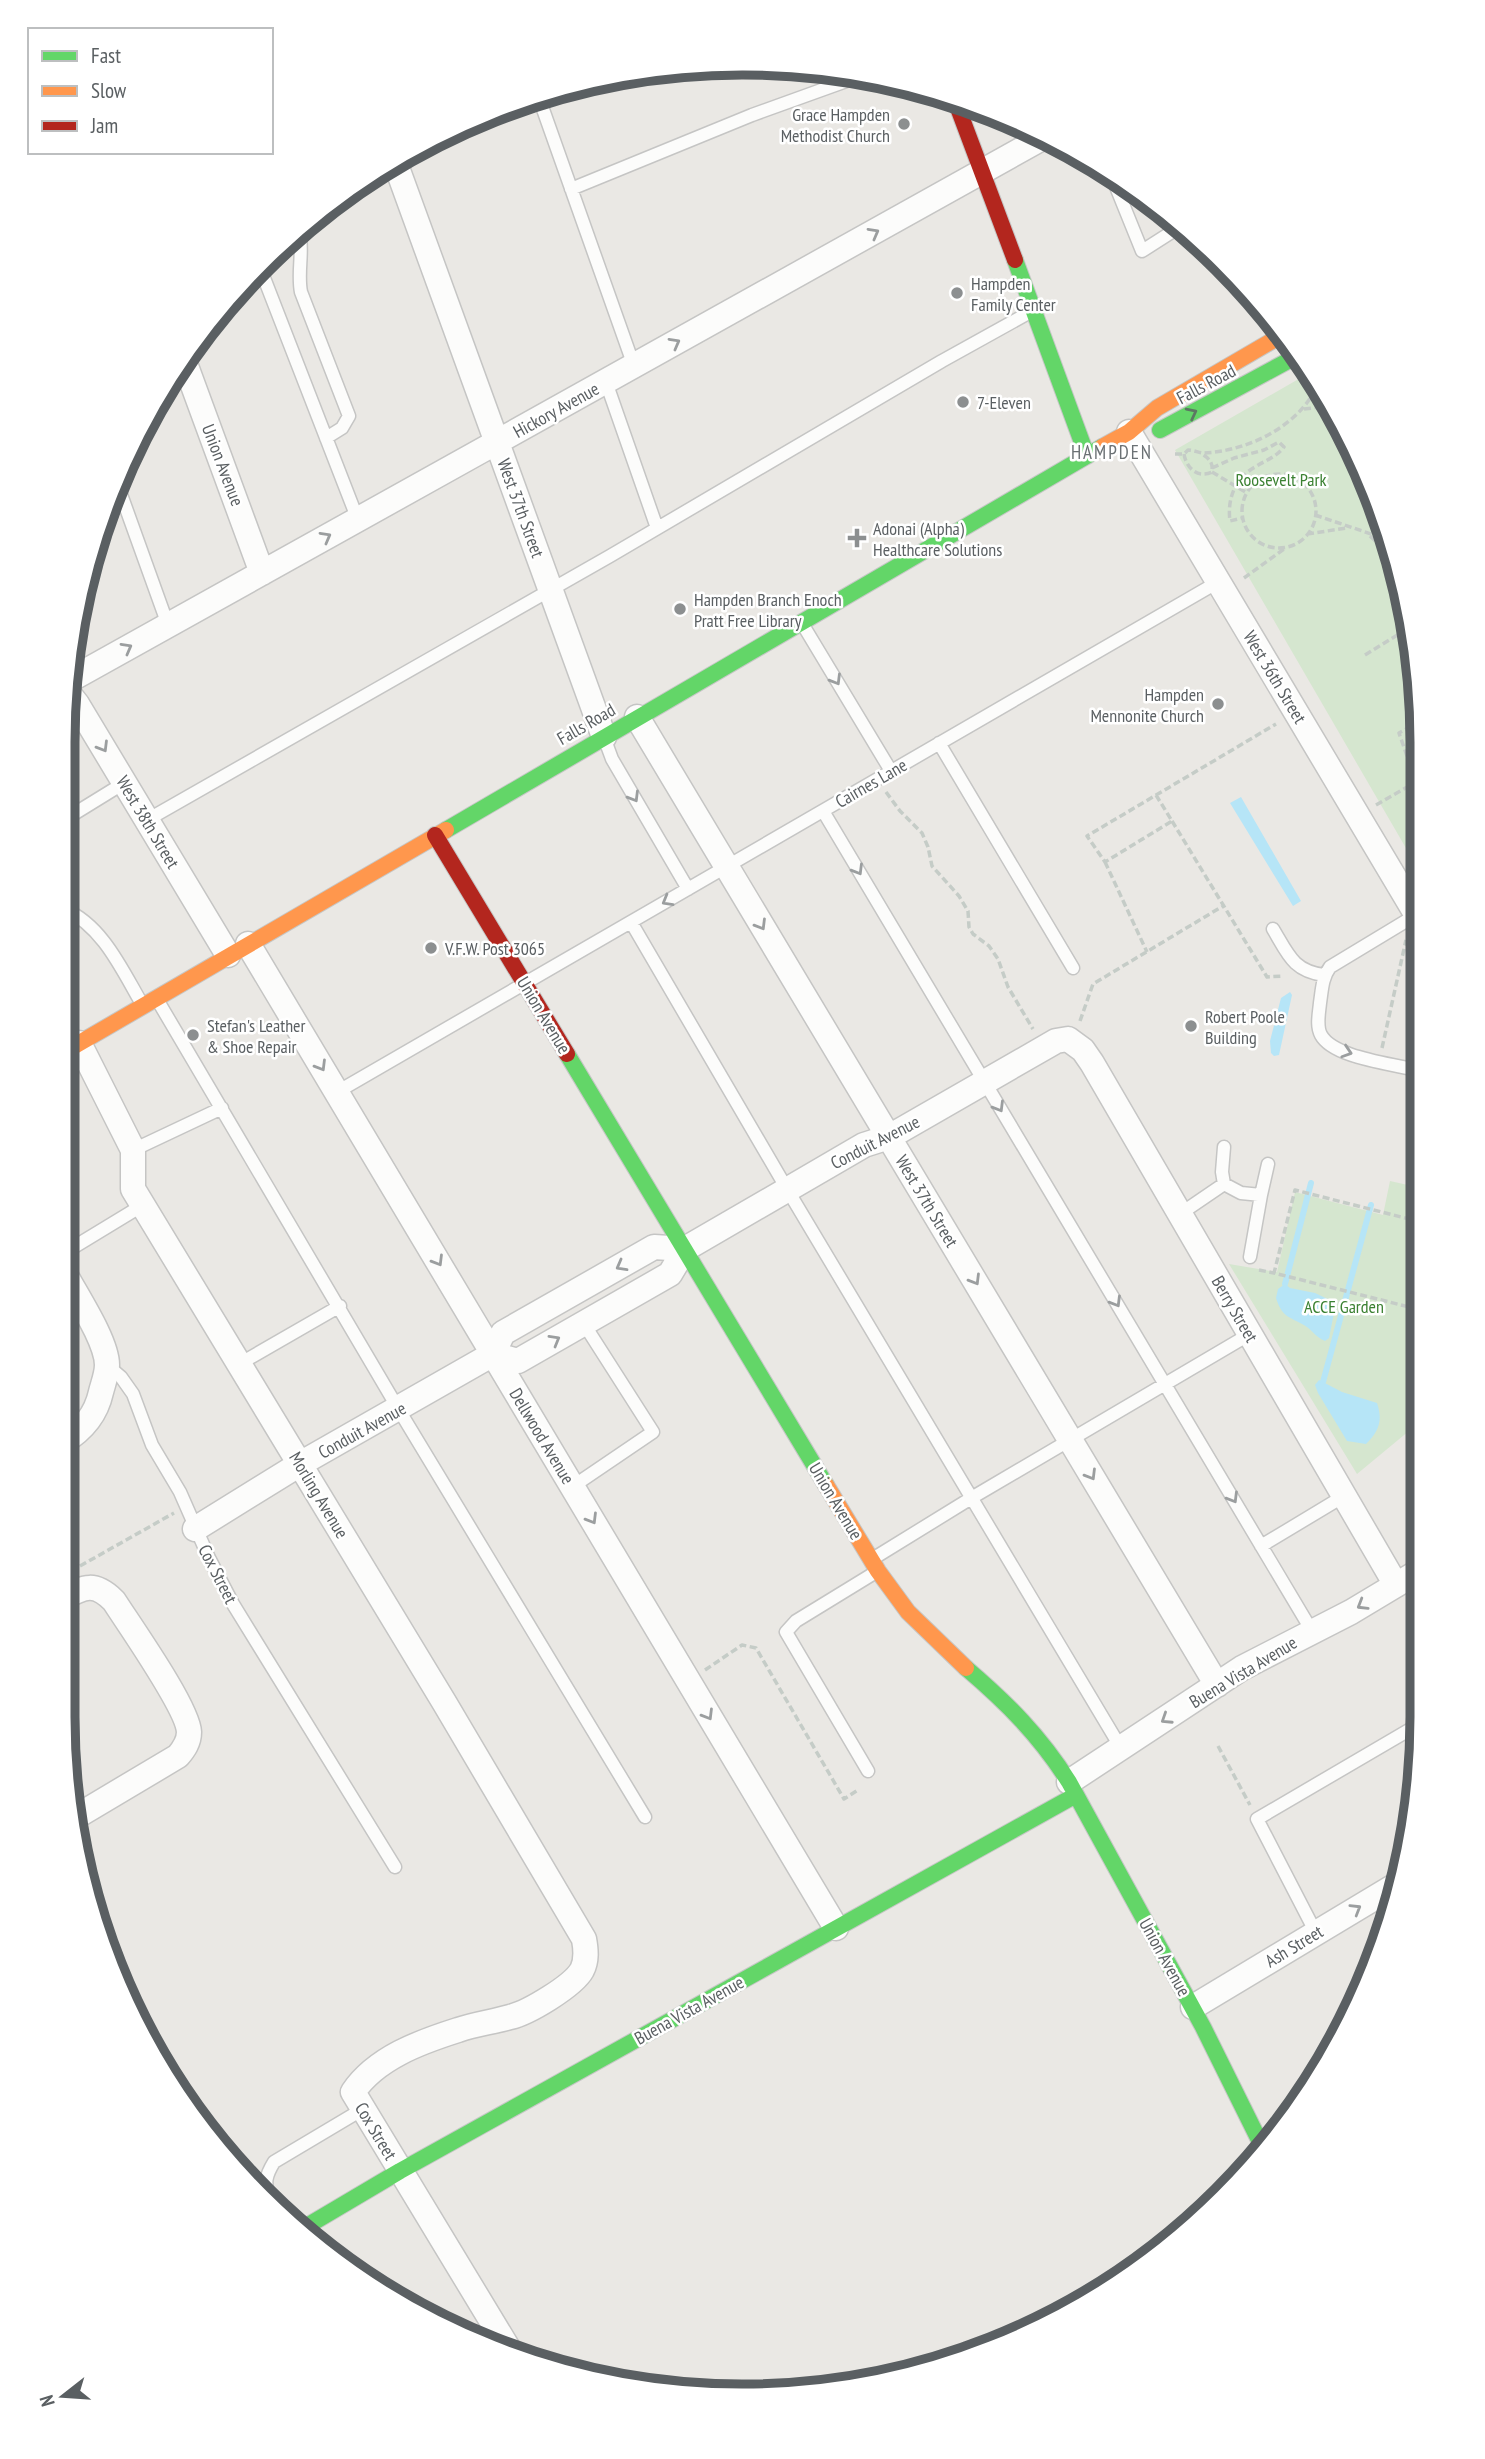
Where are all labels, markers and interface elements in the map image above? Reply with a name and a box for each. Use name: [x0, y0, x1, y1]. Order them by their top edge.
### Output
legend: [28, 28, 273, 154]
text: Fast: [91, 42, 121, 69]
text: Slow: [91, 77, 127, 104]
place label: Grace Hampden Methodist Church: [781, 103, 890, 147]
text: Jam: [90, 112, 118, 139]
marker: Grace Hampden Methodist Church: [896, 116, 912, 132]
one-way arrow: [866, 228, 879, 241]
place label: Hampden Family Center: [971, 272, 1056, 316]
marker: Hampden Family Center: [949, 285, 965, 301]
one-way arrow: [668, 338, 680, 351]
street label: Falls Road: [1173, 359, 1239, 409]
street label: Hickory Avenue: [509, 377, 603, 443]
place label: 7-Eleven: [977, 391, 1031, 414]
marker: 7-Eleven: [955, 394, 971, 410]
one-way arrow: [1185, 408, 1197, 422]
street label: Union Avenue: [197, 421, 249, 509]
district label: HAMPDEN: [1071, 440, 1153, 464]
street label: West 37th Street: [492, 455, 550, 561]
park label: Roosevelt Park: [1236, 468, 1326, 491]
place label: Adonai (Alpha) Healthcare Solutions: [873, 517, 1002, 561]
marker: Adonai (Alpha) Healthcare Solutions: [847, 528, 867, 548]
one-way arrow: [319, 532, 331, 545]
place label: Hampden Branch Enoch Pratt Free Library: [694, 588, 842, 632]
marker: Hampden Branch Enoch Pratt Free Library: [672, 601, 688, 617]
street label: West 36th Street: [1238, 627, 1312, 727]
one-way arrow: [120, 643, 133, 656]
one-way arrow: [828, 673, 841, 686]
place label: Hampden Mennonite Church: [1090, 683, 1204, 727]
marker: Hampden Mennonite Church: [1210, 696, 1226, 712]
street label: Falls Road: [553, 698, 619, 750]
one-way arrow: [95, 739, 108, 752]
street label: Cairnes Lane: [831, 753, 911, 813]
street label: West 38th Street: [111, 772, 185, 872]
one-way arrow: [626, 790, 639, 803]
one-way arrow: [849, 862, 862, 875]
one-way arrow: [662, 893, 675, 906]
one-way arrow: [753, 918, 766, 931]
place label: V.F.W. Post 3065: [444, 937, 545, 960]
marker: V.F.W. Post 3065: [423, 940, 439, 956]
street label: Union Avenue: [512, 972, 576, 1058]
place label: Robert Poole Building: [1205, 1005, 1285, 1049]
place label: Stefan's Leather & Shoe Repair: [207, 1014, 306, 1058]
marker: Robert Poole Building: [1183, 1018, 1199, 1034]
marker: Stefan's Leather & Shoe Repair: [185, 1027, 201, 1043]
one-way arrow: [1340, 1044, 1352, 1058]
one-way arrow: [313, 1058, 326, 1071]
one-way arrow: [991, 1099, 1004, 1112]
street label: Conduit Avenue: [827, 1110, 923, 1174]
street label: West 37th Street: [890, 1151, 964, 1251]
one-way arrow: [429, 1253, 442, 1266]
one-way arrow: [616, 1258, 629, 1271]
street label: Berry Street: [1207, 1272, 1263, 1346]
one-way arrow: [966, 1273, 979, 1286]
one-way arrow: [1108, 1295, 1121, 1308]
park label: ACCE Garden: [1304, 1295, 1384, 1318]
one-way arrow: [548, 1335, 561, 1348]
street label: Dellwood Avenue: [504, 1384, 580, 1488]
street label: Conduit Avenue: [314, 1396, 410, 1464]
street label: Morling Avenue: [284, 1448, 354, 1542]
street label: Union Avenue: [804, 1458, 868, 1544]
one-way arrow: [1083, 1468, 1096, 1481]
one-way arrow: [1224, 1490, 1237, 1503]
one-way arrow: [584, 1512, 597, 1525]
street label: Cox Street: [193, 1541, 243, 1607]
one-way arrow: [1357, 1597, 1370, 1610]
street label: Buena Vista Avenue: [1185, 1631, 1301, 1713]
one-way arrow: [700, 1707, 713, 1720]
one-way arrow: [1160, 1711, 1173, 1724]
one-way arrow: [1349, 1904, 1362, 1917]
street label: Union Avenue: [1134, 1914, 1196, 2000]
street label: Ash Street: [1261, 1920, 1327, 1972]
street label: Buena Vista Avenue: [630, 1970, 748, 2050]
street label: Cox Street: [350, 2098, 402, 2164]
north arrow: [28, 2361, 98, 2431]
text: N: [34, 2393, 60, 2409]

